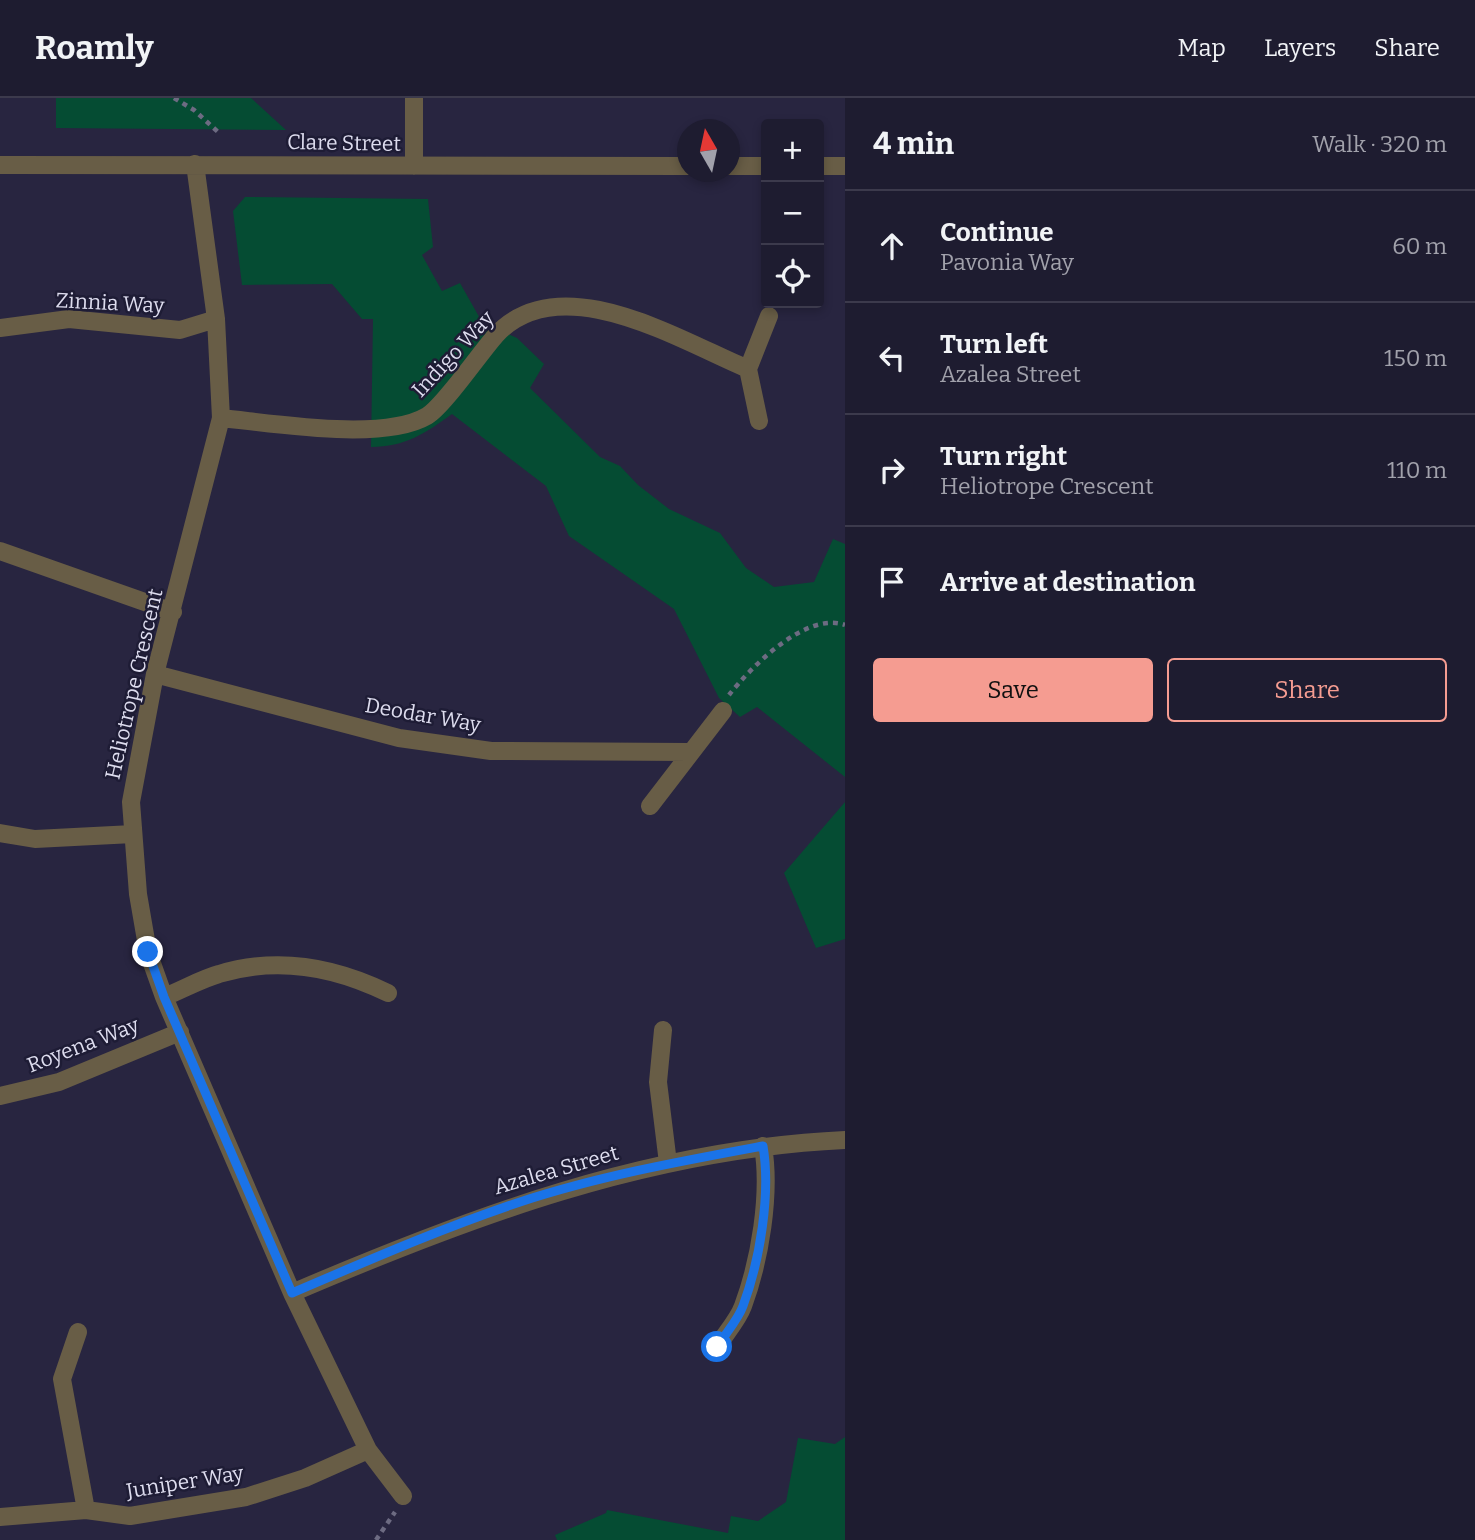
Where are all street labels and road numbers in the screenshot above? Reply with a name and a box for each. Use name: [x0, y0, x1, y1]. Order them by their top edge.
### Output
street label: Clare Street: [287, 129, 402, 157]
street label: Zinnia Way: [55, 287, 166, 319]
street label: Indigo Way: [406, 305, 500, 403]
street label: Heliotrope Crescent: [99, 586, 169, 782]
street label: Deodar Way: [363, 692, 484, 738]
street label: Royena Way: [23, 1011, 143, 1078]
street label: Azalea Street: [491, 1140, 622, 1200]
street label: Juniper Way: [123, 1460, 246, 1504]

